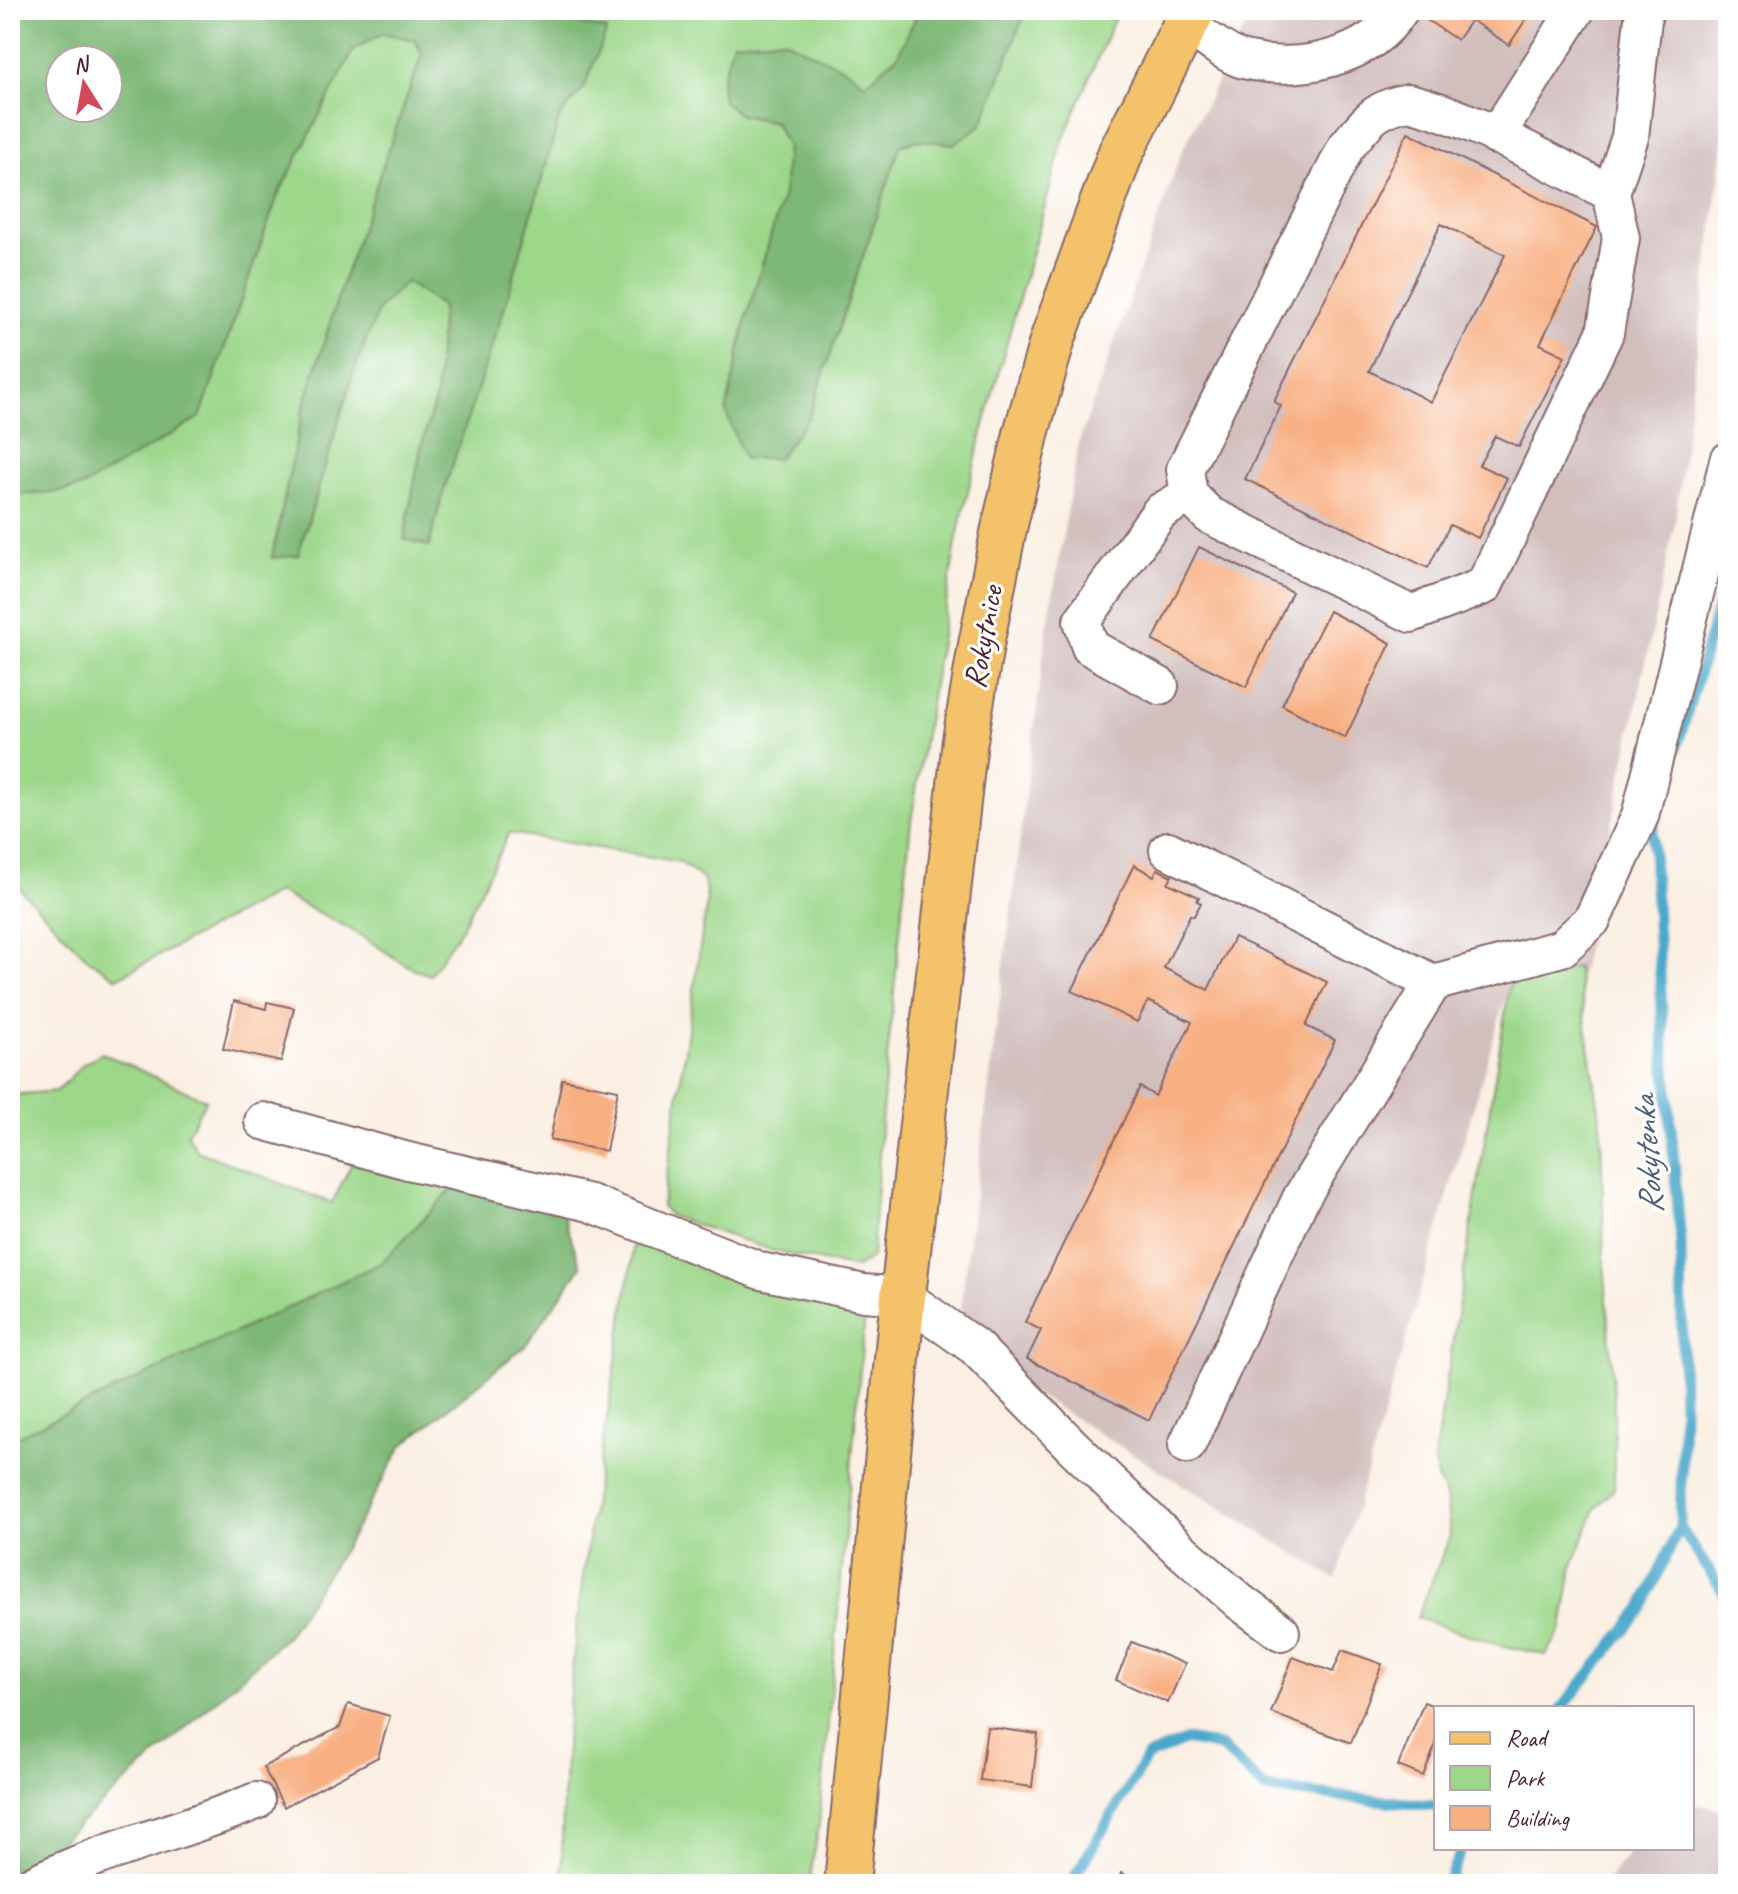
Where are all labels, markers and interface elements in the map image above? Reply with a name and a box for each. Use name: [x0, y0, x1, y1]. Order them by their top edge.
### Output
north arrow: [44, 44, 124, 124]
text: N: [71, 50, 93, 80]
street label: Rokytnice: [954, 580, 1013, 691]
water label: Rokytenka: [1621, 1091, 1673, 1215]
legend: [1434, 1706, 1694, 1850]
text: Road: [1506, 1723, 1550, 1753]
text: Park: [1506, 1763, 1546, 1793]
text: Building: [1506, 1803, 1571, 1833]

